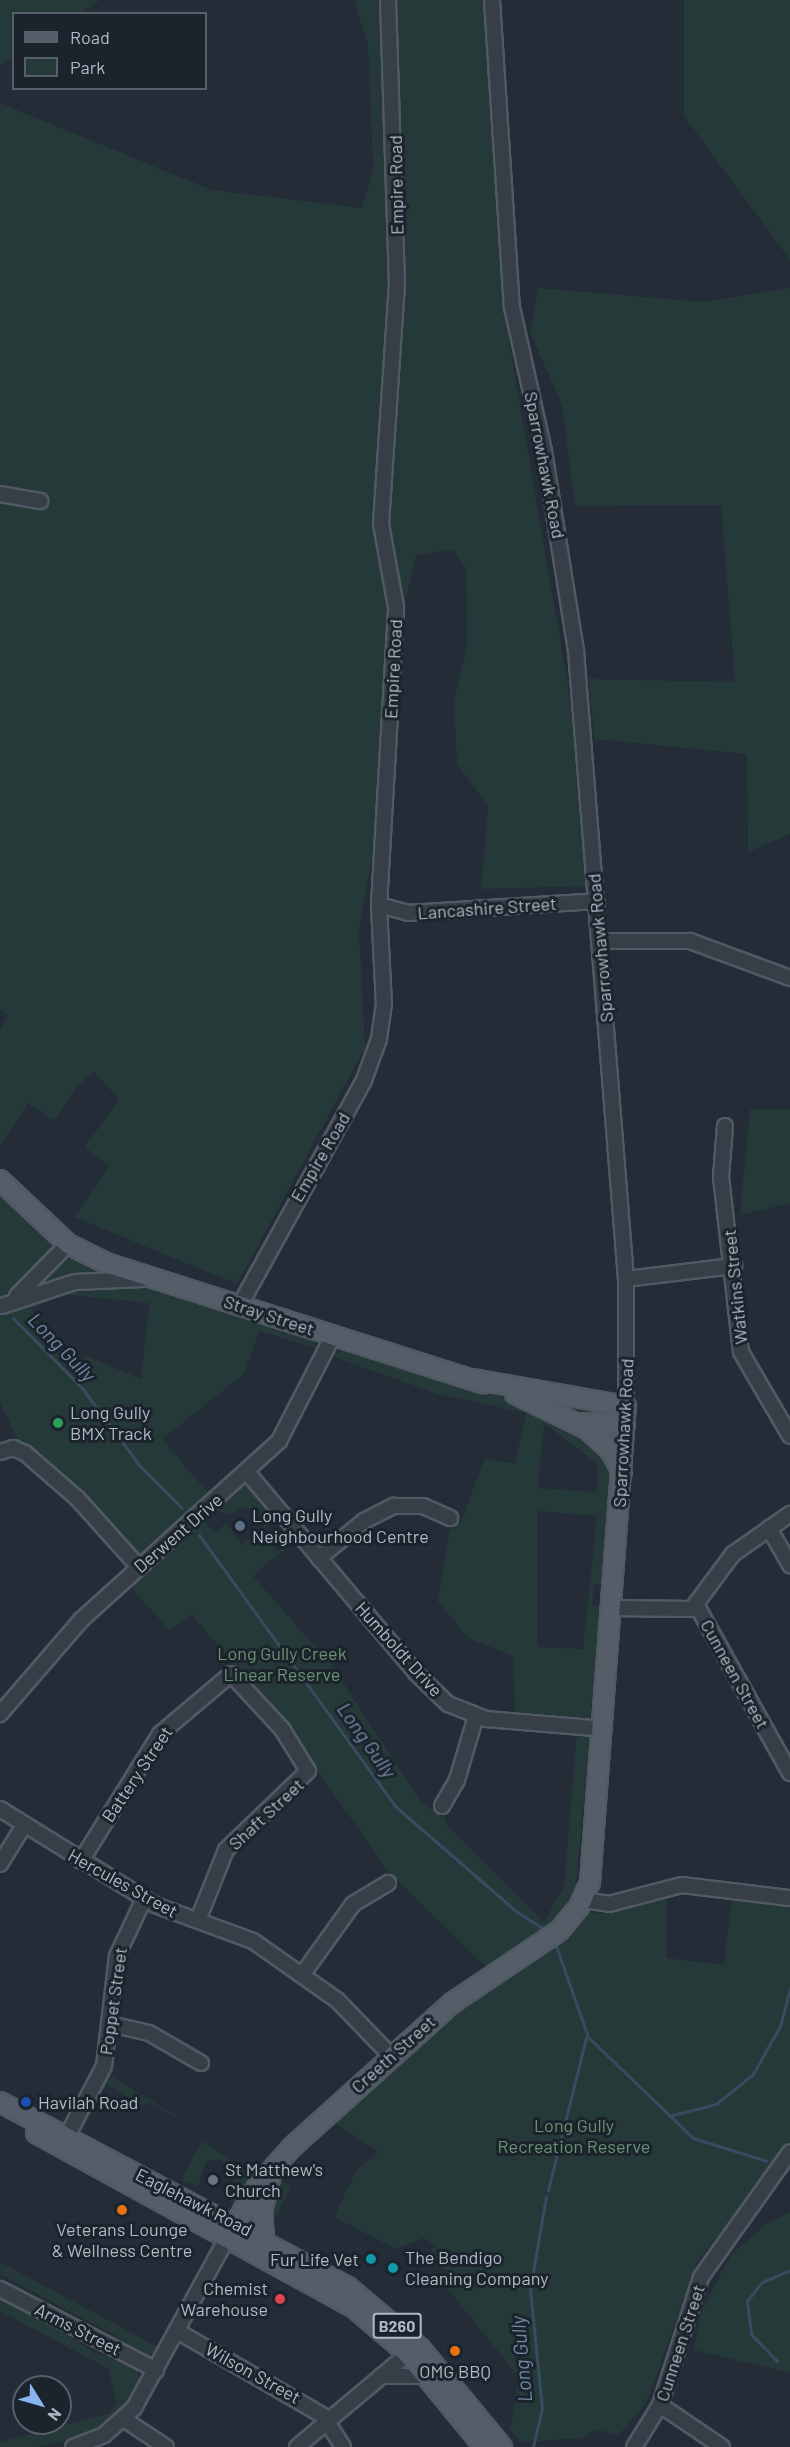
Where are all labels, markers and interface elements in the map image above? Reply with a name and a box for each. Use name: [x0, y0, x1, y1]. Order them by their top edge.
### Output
legend: [12, 12, 207, 90]
text: Road: [70, 26, 110, 48]
text: Park: [70, 56, 105, 78]
street label: Empire Road: [384, 135, 408, 235]
street label: Sparrowhawk Road: [520, 390, 570, 540]
street label: Empire Road: [380, 619, 406, 719]
street label: Sparrowhawk Road: [583, 873, 617, 1023]
street label: Lancashire Street: [417, 892, 557, 924]
street label: Empire Road: [286, 1108, 354, 1206]
street label: Watkins Street: [718, 1229, 752, 1345]
street label: Stray Street: [221, 1290, 317, 1340]
water label: Long Gully: [23, 1308, 101, 1386]
street label: Sparrowhawk Road: [608, 1358, 638, 1508]
place label: Long Gully BMX Track: [70, 1402, 152, 1444]
marker: Long Gully BMX Track: [51, 1416, 65, 1430]
street label: Derwent Drive: [129, 1489, 227, 1577]
place label: Long Gully Neighbourhood Centre: [252, 1505, 429, 1547]
marker: Long Gully Neighbourhood Centre: [233, 1519, 247, 1533]
street label: Humboldt Drive: [351, 1597, 447, 1701]
street label: Cunneen Street: [696, 1616, 774, 1732]
park label: Long Gully Creek Linear Reserve: [217, 1643, 347, 1686]
water label: Long Gully: [332, 1698, 402, 1782]
street label: Battery Street: [97, 1722, 177, 1826]
street label: Shaft Street: [224, 1774, 308, 1854]
street label: Hercules Street: [64, 1844, 182, 1922]
street label: Poppet Street: [95, 1946, 131, 2056]
street label: Creeth Street: [347, 2011, 439, 2097]
place label: Havilah Road: [38, 2091, 138, 2113]
marker: Havilah Road: [19, 2095, 33, 2109]
park label: Long Gully Recreation Reserve: [498, 2115, 650, 2158]
place label: St Matthew's Church: [225, 2159, 323, 2202]
street label: Eaglehawk Road: [132, 2163, 256, 2241]
marker: St Matthew's Church: [206, 2173, 220, 2187]
marker: Veterans Lounge & Wellness Centre: [115, 2203, 129, 2217]
place label: Veterans Lounge & Wellness Centre: [52, 2219, 192, 2262]
place label: The Bendigo Cleaning Company: [405, 2247, 549, 2290]
place label: Fur Life Vet: [270, 2248, 359, 2270]
marker: Fur Life Vet: [364, 2252, 378, 2266]
marker: The Bendigo Cleaning Company: [386, 2261, 400, 2275]
place label: Chemist Warehouse: [181, 2278, 268, 2320]
street label: Cunneen Street: [651, 2282, 709, 2404]
marker: Chemist Warehouse: [273, 2292, 287, 2306]
street label: Arms Street: [31, 2298, 125, 2360]
road number: B260: [372, 2313, 422, 2339]
water label: Long Gully: [505, 2315, 537, 2403]
street label: Wilson Street: [202, 2338, 304, 2408]
marker: OMG BBQ: [448, 2344, 462, 2358]
place label: OMG BBQ: [419, 2360, 491, 2382]
north arrow: [12, 2375, 72, 2435]
text: N: [44, 2405, 66, 2425]

